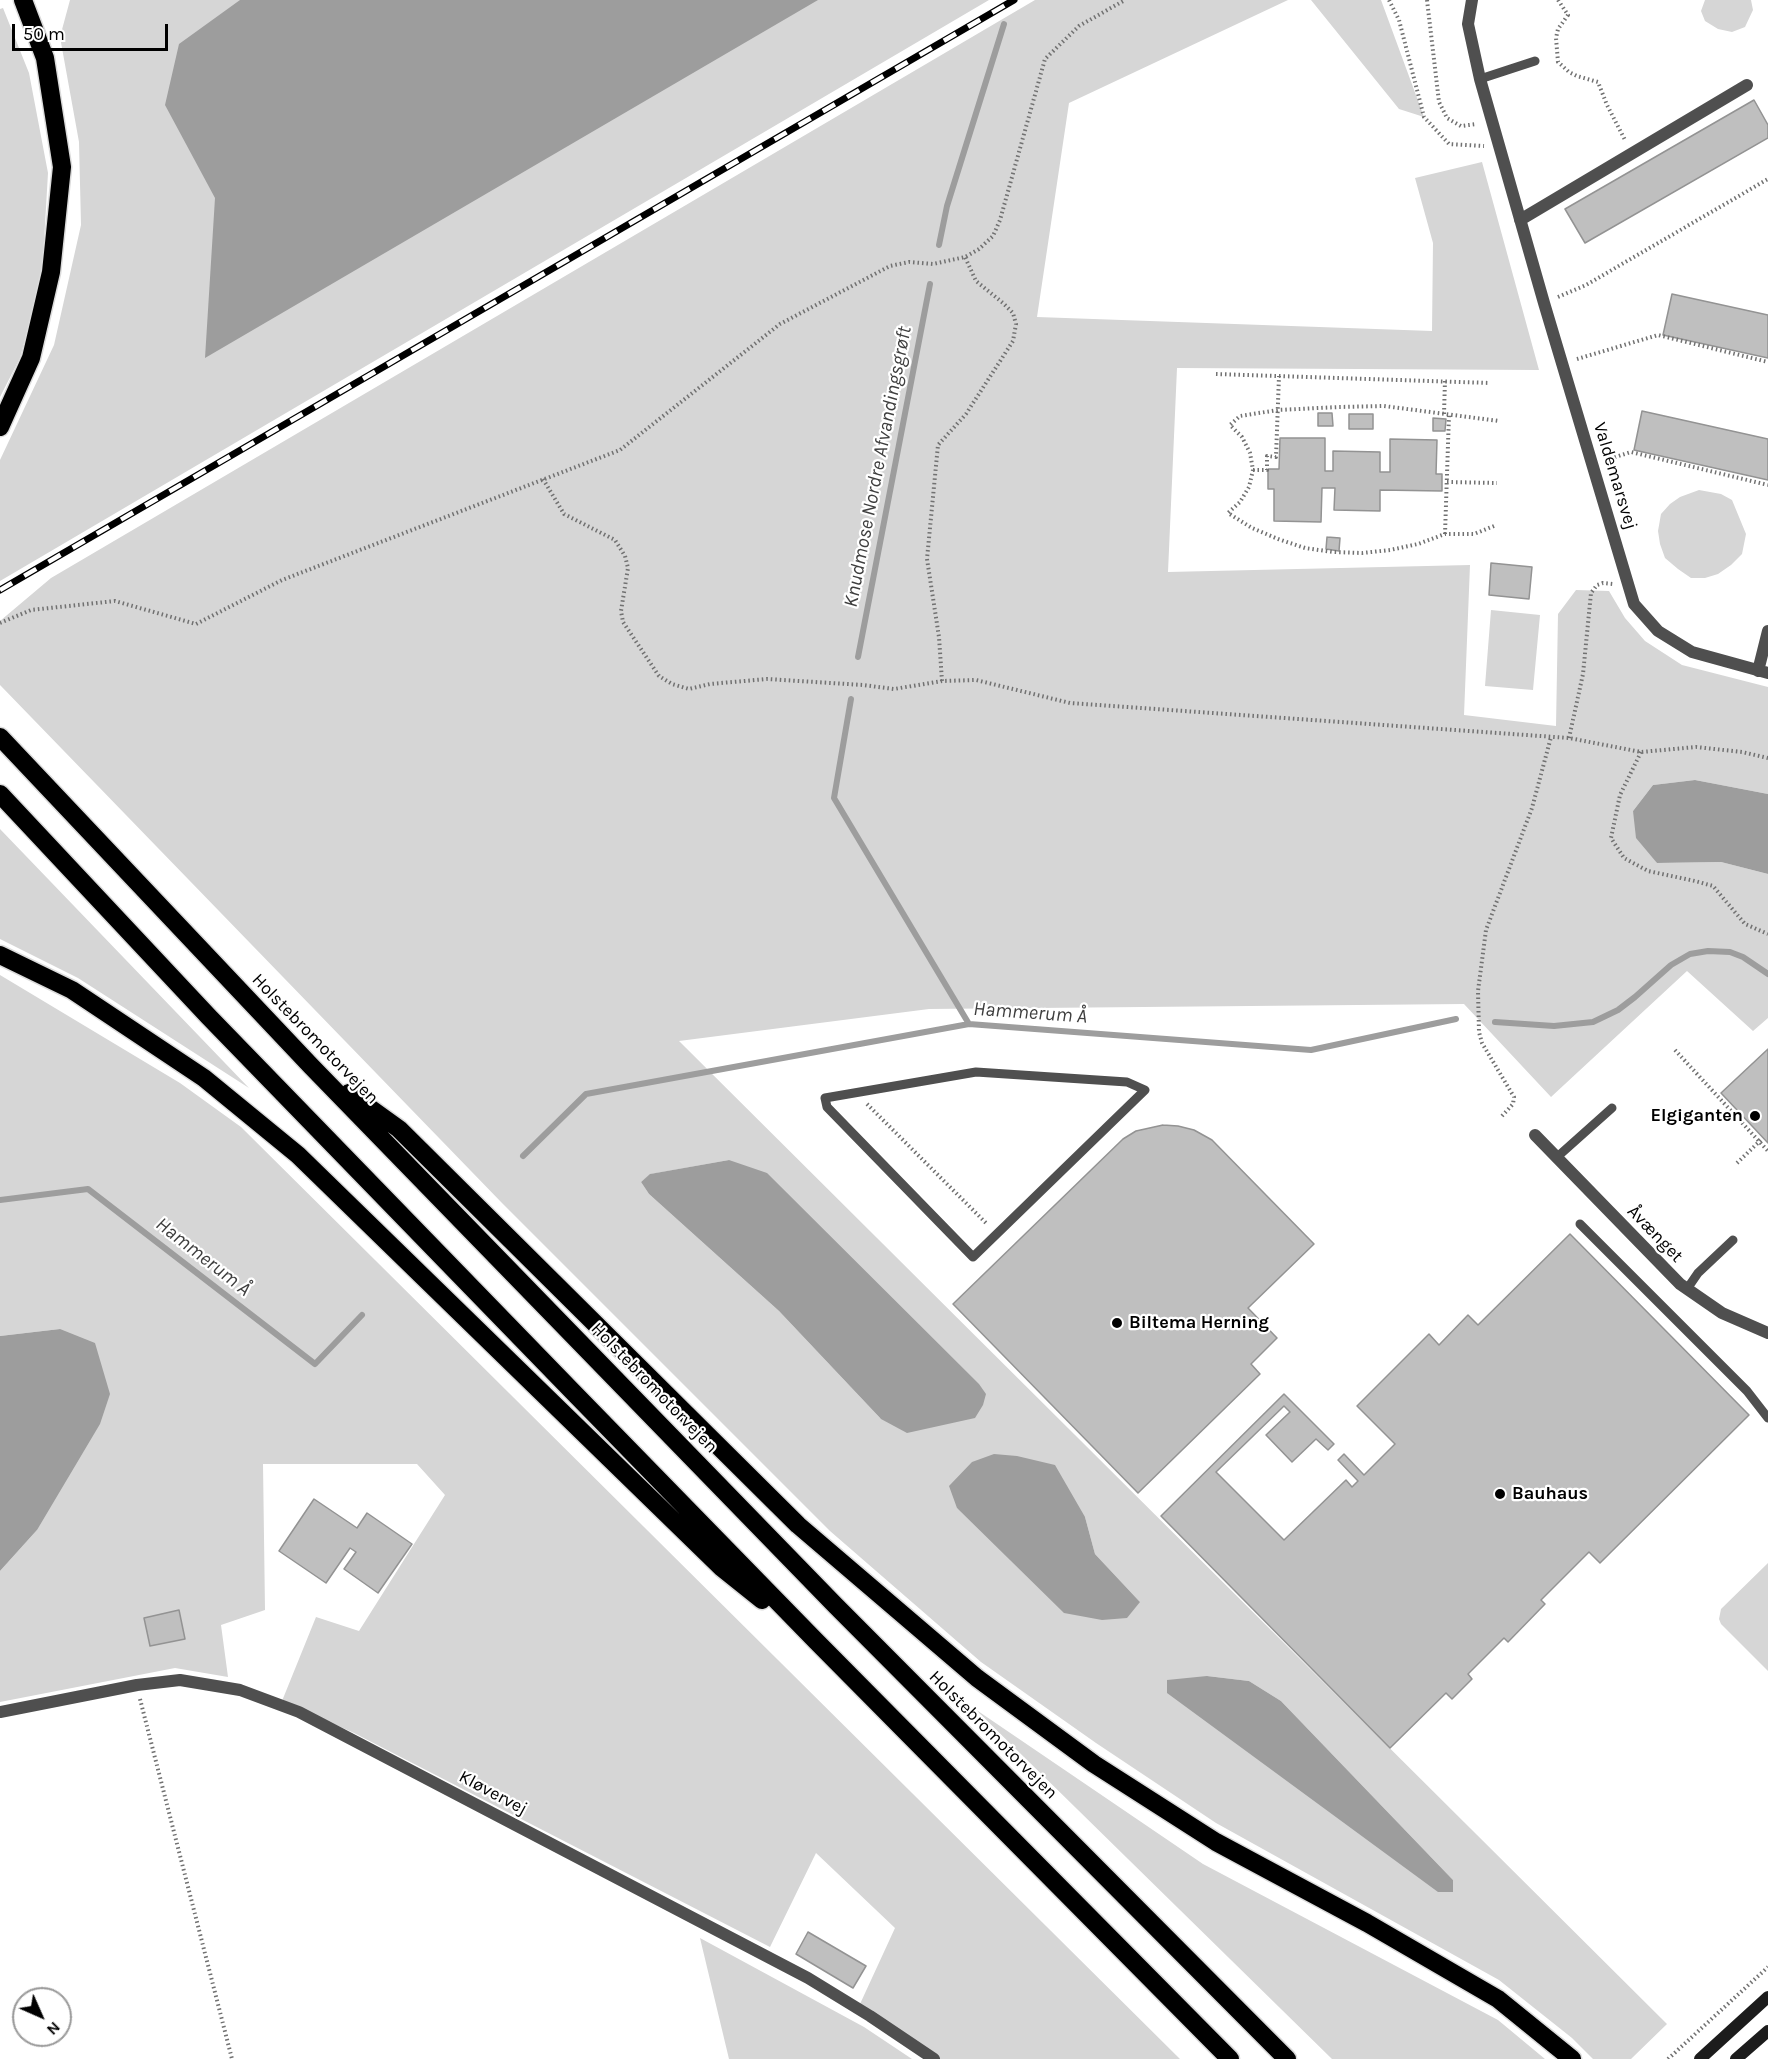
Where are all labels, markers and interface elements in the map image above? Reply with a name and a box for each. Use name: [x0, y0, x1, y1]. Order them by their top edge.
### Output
scale bar: [15, 12, 171, 50]
text: 50 m: [23, 23, 65, 45]
water label: Knudmose Nordre Afvandingsgrøft: [839, 324, 917, 610]
street label: Valdemarsvej: [1588, 420, 1642, 532]
street label: Holstebromotorvejen: [247, 969, 383, 1109]
water label: Hammerum Å: [972, 997, 1088, 1029]
place label: Elgiganten: [1651, 1105, 1743, 1127]
marker: Elgiganten: [1748, 1109, 1762, 1123]
street label: Åvænget: [1622, 1201, 1688, 1267]
water label: Hammerum Å: [151, 1212, 255, 1302]
place label: Biltema Herning: [1129, 1312, 1269, 1334]
marker: Biltema Herning: [1110, 1316, 1124, 1330]
street label: Holstebromotorvejen: [586, 1318, 722, 1458]
place label: Bauhaus: [1512, 1483, 1588, 1505]
marker: Bauhaus: [1493, 1487, 1507, 1501]
street label: Holstebromotorvejen: [924, 1666, 1062, 1804]
street label: Kløvervej: [455, 1766, 531, 1820]
north arrow: [12, 1987, 72, 2047]
text: N: [43, 2018, 64, 2039]

